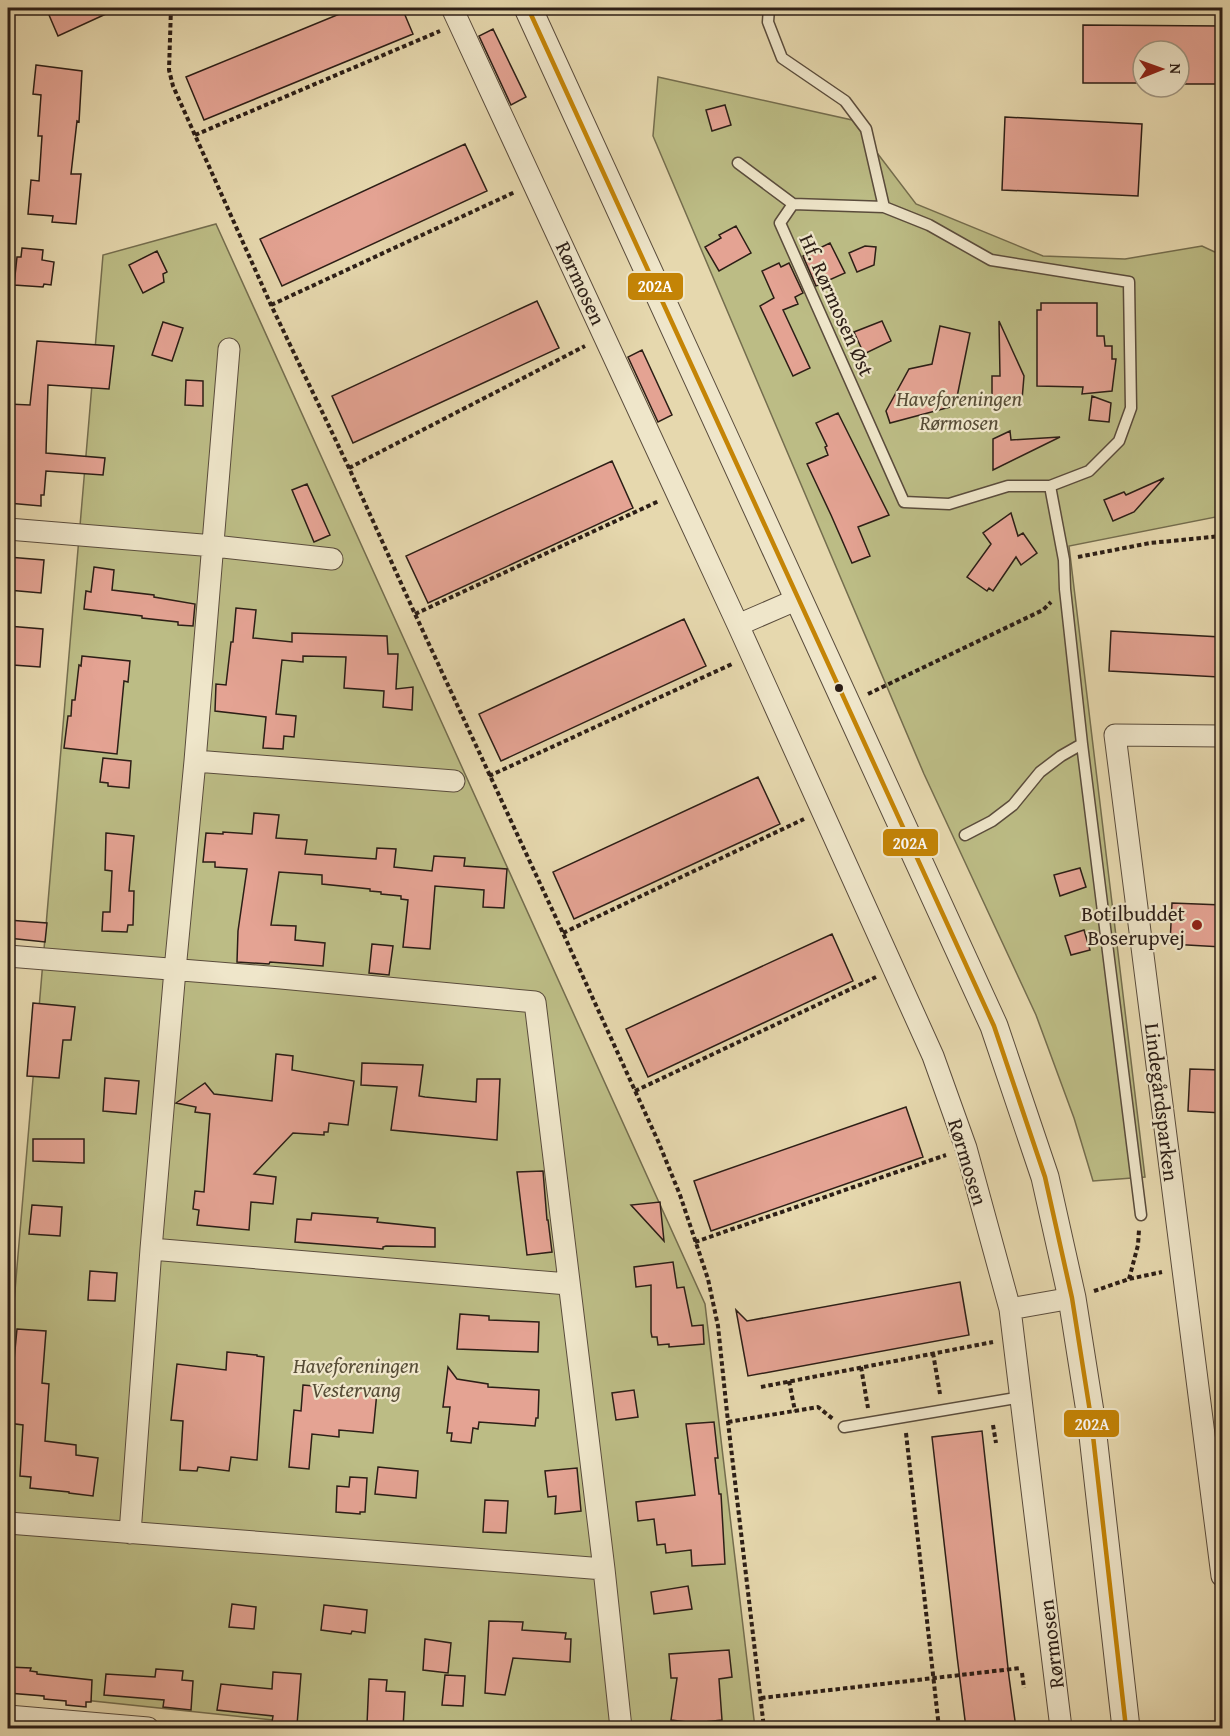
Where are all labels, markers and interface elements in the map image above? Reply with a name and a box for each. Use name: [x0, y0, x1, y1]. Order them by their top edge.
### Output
north arrow: [1131, 39, 1191, 99]
text: N: [1164, 63, 1188, 75]
street label: Hf. Rørmosen Øst: [792, 229, 882, 382]
street label: Rørmosen: [548, 236, 614, 330]
line badge: 202A: [627, 272, 684, 301]
text: 202A: [637, 274, 673, 298]
park label: Haveforeningen Rørmosen: [895, 383, 1022, 438]
unlabelled marker: [833, 682, 845, 694]
line badge: 202A: [882, 828, 939, 857]
text: 202A: [892, 831, 928, 855]
place label: Botilbuddet Boserupvej: [1081, 898, 1186, 953]
marker: Botilbuddet Boserupvej: [1190, 918, 1204, 932]
street label: Lindegårdsparken: [1137, 1021, 1187, 1183]
street label: Rørmosen: [940, 1115, 996, 1209]
park label: Haveforeningen Vestervang: [292, 1350, 419, 1405]
line badge: 202A: [1063, 1409, 1120, 1438]
text: 202A: [1074, 1412, 1110, 1436]
street label: Rørmosen: [1030, 1598, 1072, 1690]

